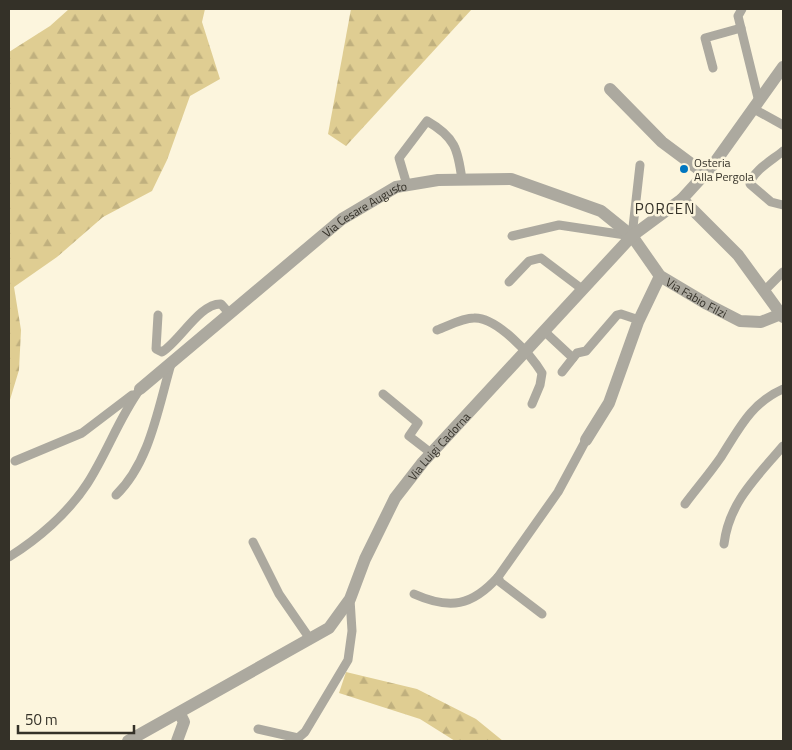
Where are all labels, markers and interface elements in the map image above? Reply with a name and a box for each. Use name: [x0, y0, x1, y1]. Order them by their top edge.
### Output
place label: Osteria Alla Pergola: [694, 153, 754, 186]
marker: Osteria Alla Pergola: [678, 163, 690, 175]
street label: Via Cesare Augusto: [318, 176, 408, 242]
district label: PORCEN: [635, 197, 695, 220]
street label: Via Fabio Filzi: [662, 272, 731, 322]
street label: Via Luigi Cadorna: [403, 407, 474, 484]
scale bar: [18, 702, 134, 734]
text: 50 m: [25, 708, 58, 731]

